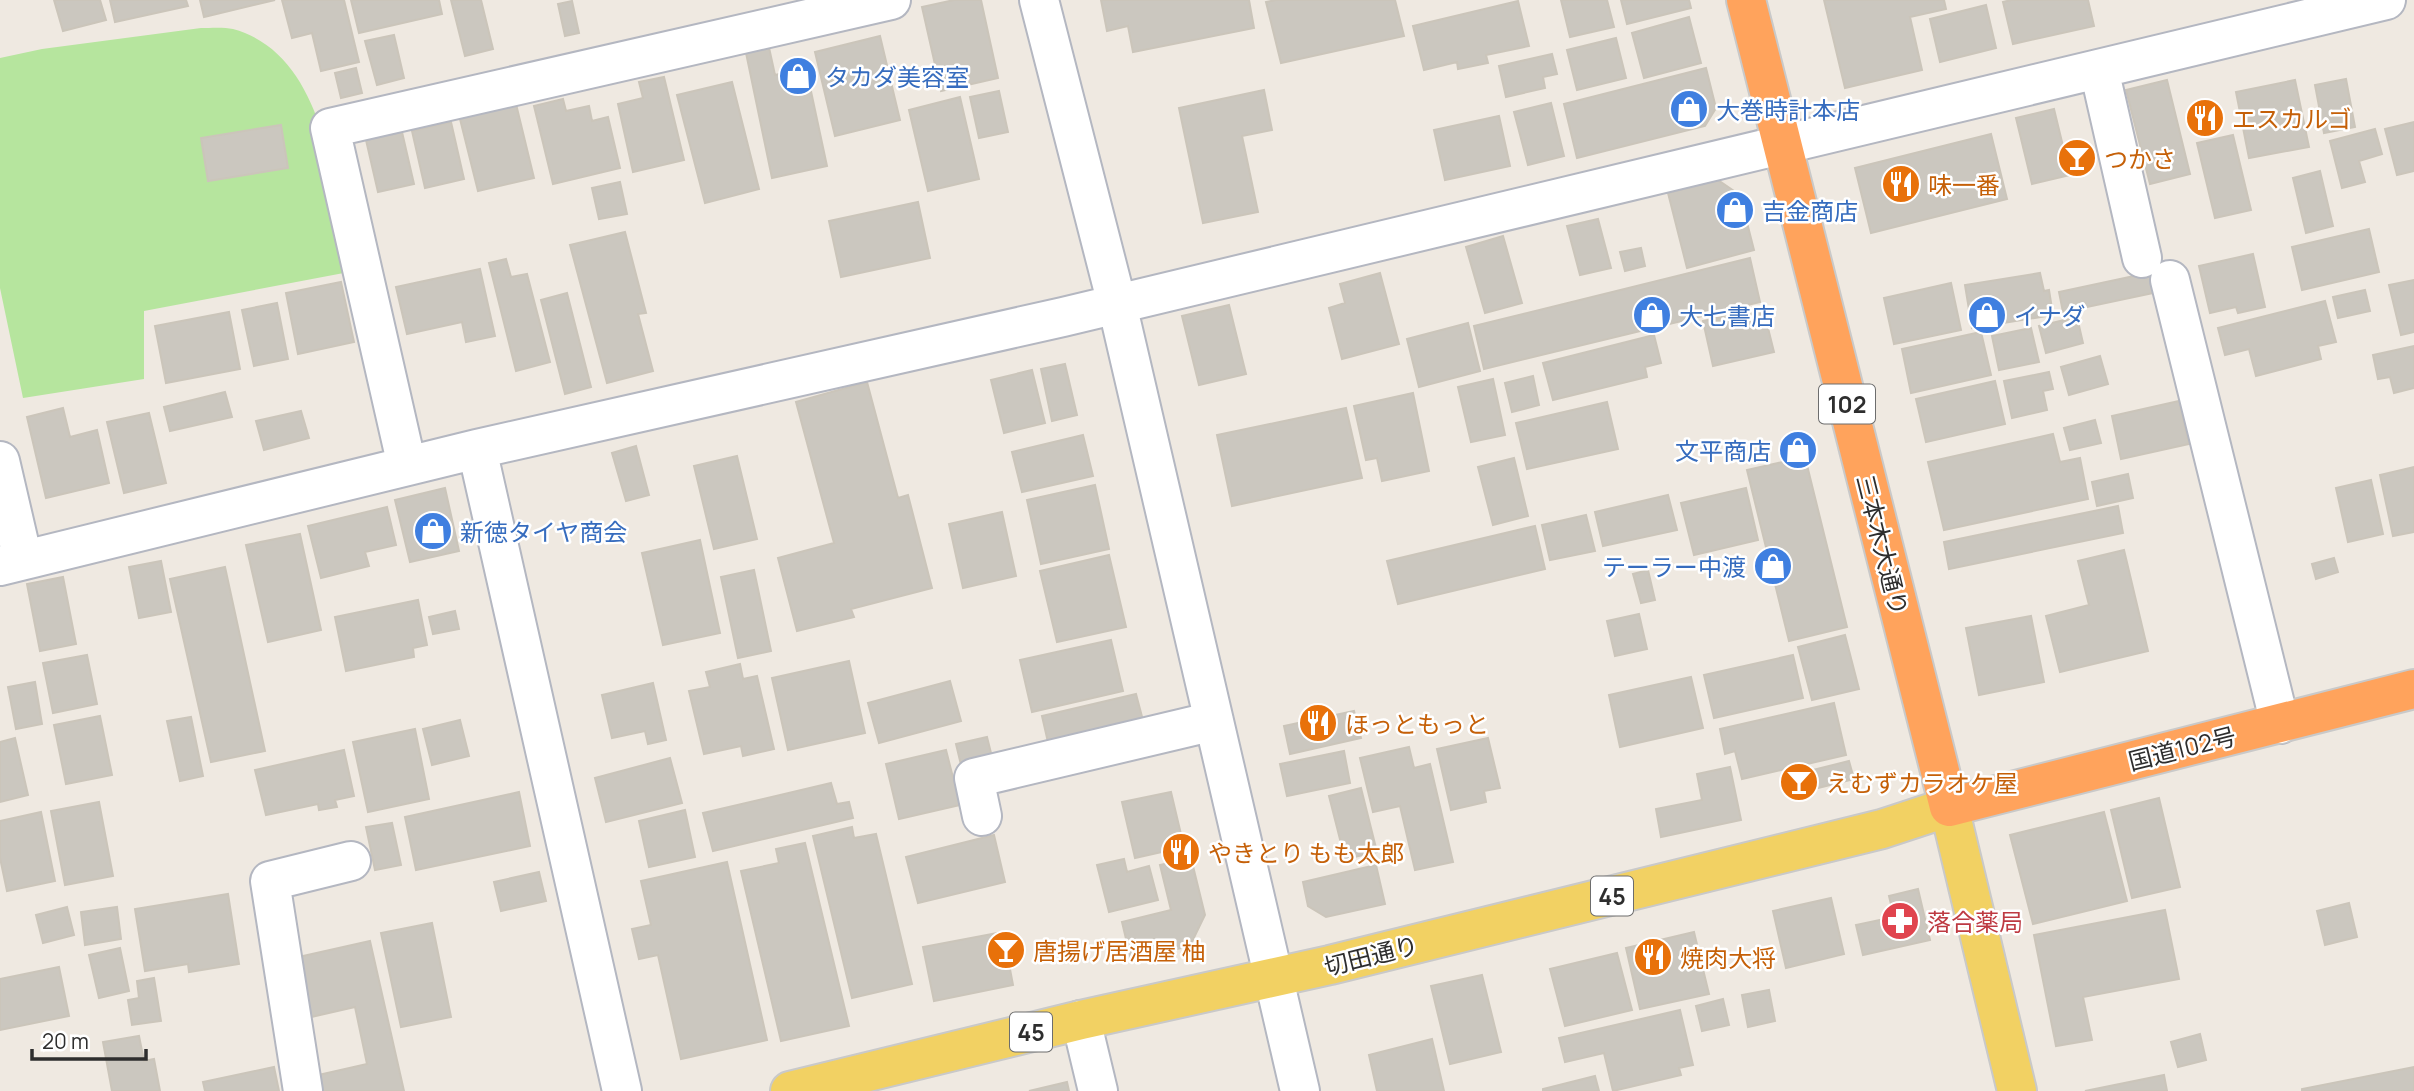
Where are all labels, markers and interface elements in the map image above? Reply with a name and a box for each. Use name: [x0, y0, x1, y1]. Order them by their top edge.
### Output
shop icon: タカダ美容室: [777, 55, 819, 97]
place label: タカダ美容室: [825, 60, 969, 93]
shop icon: 大巻時計本店: [1668, 88, 1710, 130]
place label: 大巻時計本店: [1716, 93, 1860, 126]
restaurant icon: エスカルゴ: [2184, 97, 2226, 139]
place label: エスカルゴ: [2232, 102, 2352, 135]
bar icon: つかさ: [2056, 137, 2098, 179]
place label: つかさ: [2104, 142, 2176, 175]
restaurant icon: 味一番: [1880, 163, 1922, 205]
place label: 味一番: [1928, 168, 2000, 201]
shop icon: 吉金商店: [1714, 189, 1756, 231]
place label: 吉金商店: [1762, 194, 1858, 227]
shop icon: 大七書店: [1631, 294, 1673, 336]
shop icon: イナダ: [1966, 294, 2008, 336]
place label: 大七書店: [1679, 299, 1775, 332]
place label: イナダ: [2014, 299, 2086, 332]
road number: 102: [1819, 384, 1875, 424]
shop icon: 文平商店: [1777, 429, 1819, 471]
place label: 文平商店: [1675, 434, 1771, 467]
street label: 三本木大通り: [1850, 471, 1916, 619]
shop icon: 新徳タイヤ商会: [412, 510, 454, 552]
place label: 新徳タイヤ商会: [460, 515, 627, 548]
shop icon: テーラー中渡: [1752, 545, 1794, 587]
place label: テーラー中渡: [1602, 550, 1746, 583]
restaurant icon: ほっともっと: [1297, 702, 1339, 744]
place label: ほっともっと: [1345, 707, 1489, 740]
street label: 国道102号: [2125, 719, 2239, 777]
bar icon: えむずカラオケ屋: [1778, 761, 1820, 803]
place label: えむずカラオケ屋: [1826, 766, 2018, 799]
restaurant icon: やきとり もも太郎: [1160, 831, 1202, 873]
place label: やきとり もも太郎: [1208, 836, 1405, 869]
road number: 45: [1591, 876, 1633, 916]
pharmacy icon: 落合薬局: [1879, 900, 1921, 942]
place label: 落合薬局: [1927, 905, 2023, 938]
street label: 切田通り: [1320, 927, 1422, 983]
bar icon: 唐揚げ居酒屋 柚: [985, 929, 1027, 971]
place label: 唐揚げ居酒屋 柚: [1033, 934, 1206, 967]
restaurant icon: 焼肉大将: [1632, 936, 1674, 978]
place label: 焼肉大将: [1680, 941, 1776, 974]
road number: 45: [1010, 1012, 1052, 1051]
scale bar: [32, 1018, 145, 1062]
text: 20 m: [42, 1027, 89, 1055]

